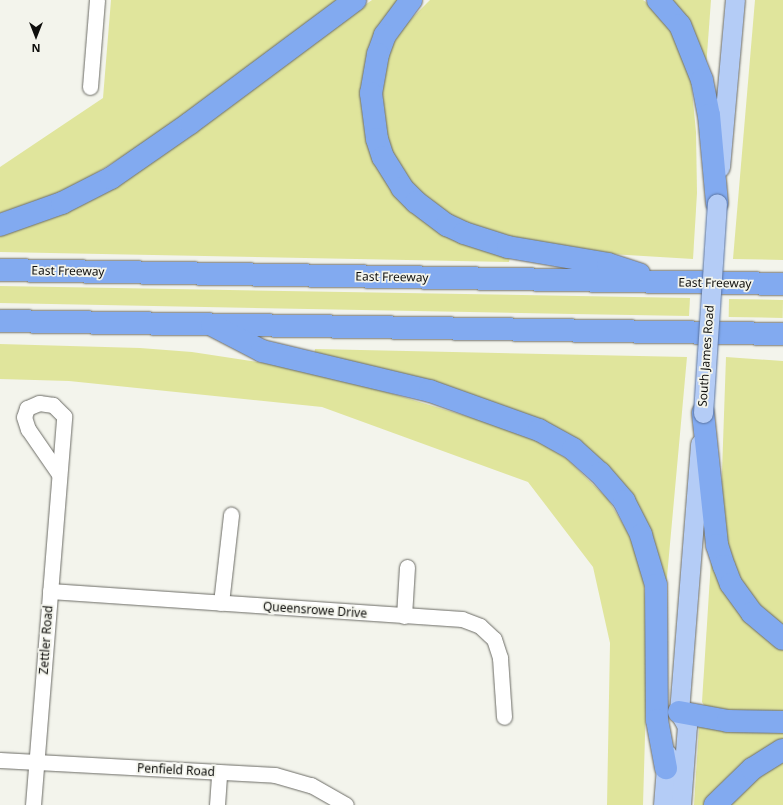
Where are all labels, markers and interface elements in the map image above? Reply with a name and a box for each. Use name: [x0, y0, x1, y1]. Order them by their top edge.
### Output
north arrow: [16, 16, 56, 56]
text: N: [32, 41, 40, 56]
street label: East Freeway: [31, 263, 105, 279]
street label: East Freeway: [355, 269, 429, 285]
street label: East Freeway: [678, 275, 752, 291]
street label: South James Road: [695, 305, 717, 407]
street label: Queensrowe Drive: [263, 599, 367, 621]
street label: Zettler Road: [36, 605, 56, 675]
street label: Penfield Road: [137, 761, 215, 779]

